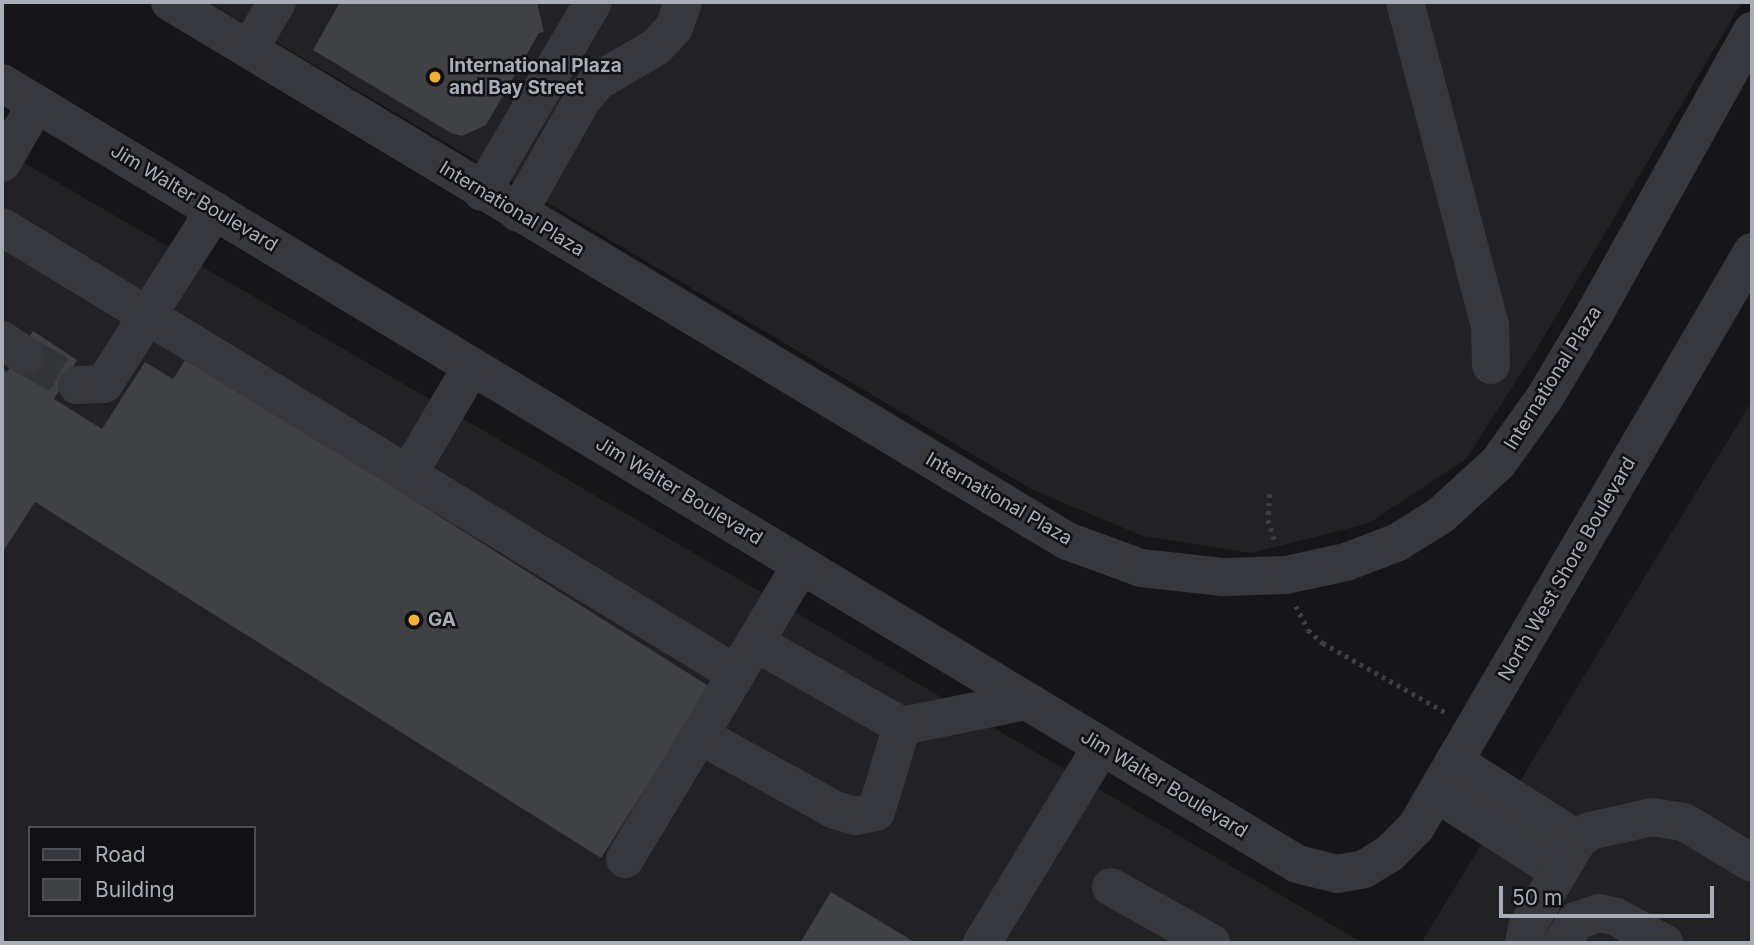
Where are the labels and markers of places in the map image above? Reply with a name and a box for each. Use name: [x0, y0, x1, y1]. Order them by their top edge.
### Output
place label: International Plaza and Bay Street: [449, 55, 622, 99]
marker: International Plaza and Bay Street: [427, 69, 443, 85]
place label: GA: [428, 609, 456, 631]
marker: GA: [406, 612, 422, 628]

